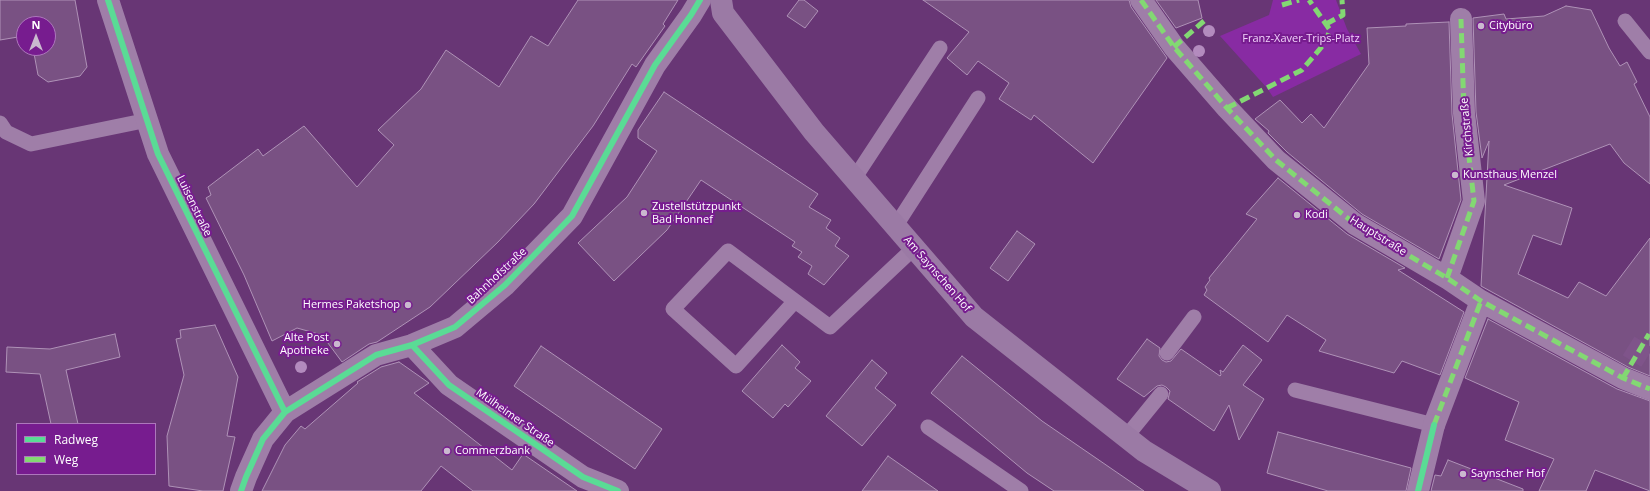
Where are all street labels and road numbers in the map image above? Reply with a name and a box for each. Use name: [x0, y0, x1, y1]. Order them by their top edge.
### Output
street label: Kirchstraße: [1458, 97, 1476, 157]
street label: Luisenstraße: [174, 173, 214, 239]
street label: Hauptstraße: [1347, 213, 1409, 259]
street label: Am Saynschen Hof: [901, 233, 973, 315]
street label: Bahnhofstraße: [464, 245, 530, 307]
street label: Mülheimer Straße: [473, 386, 557, 450]

